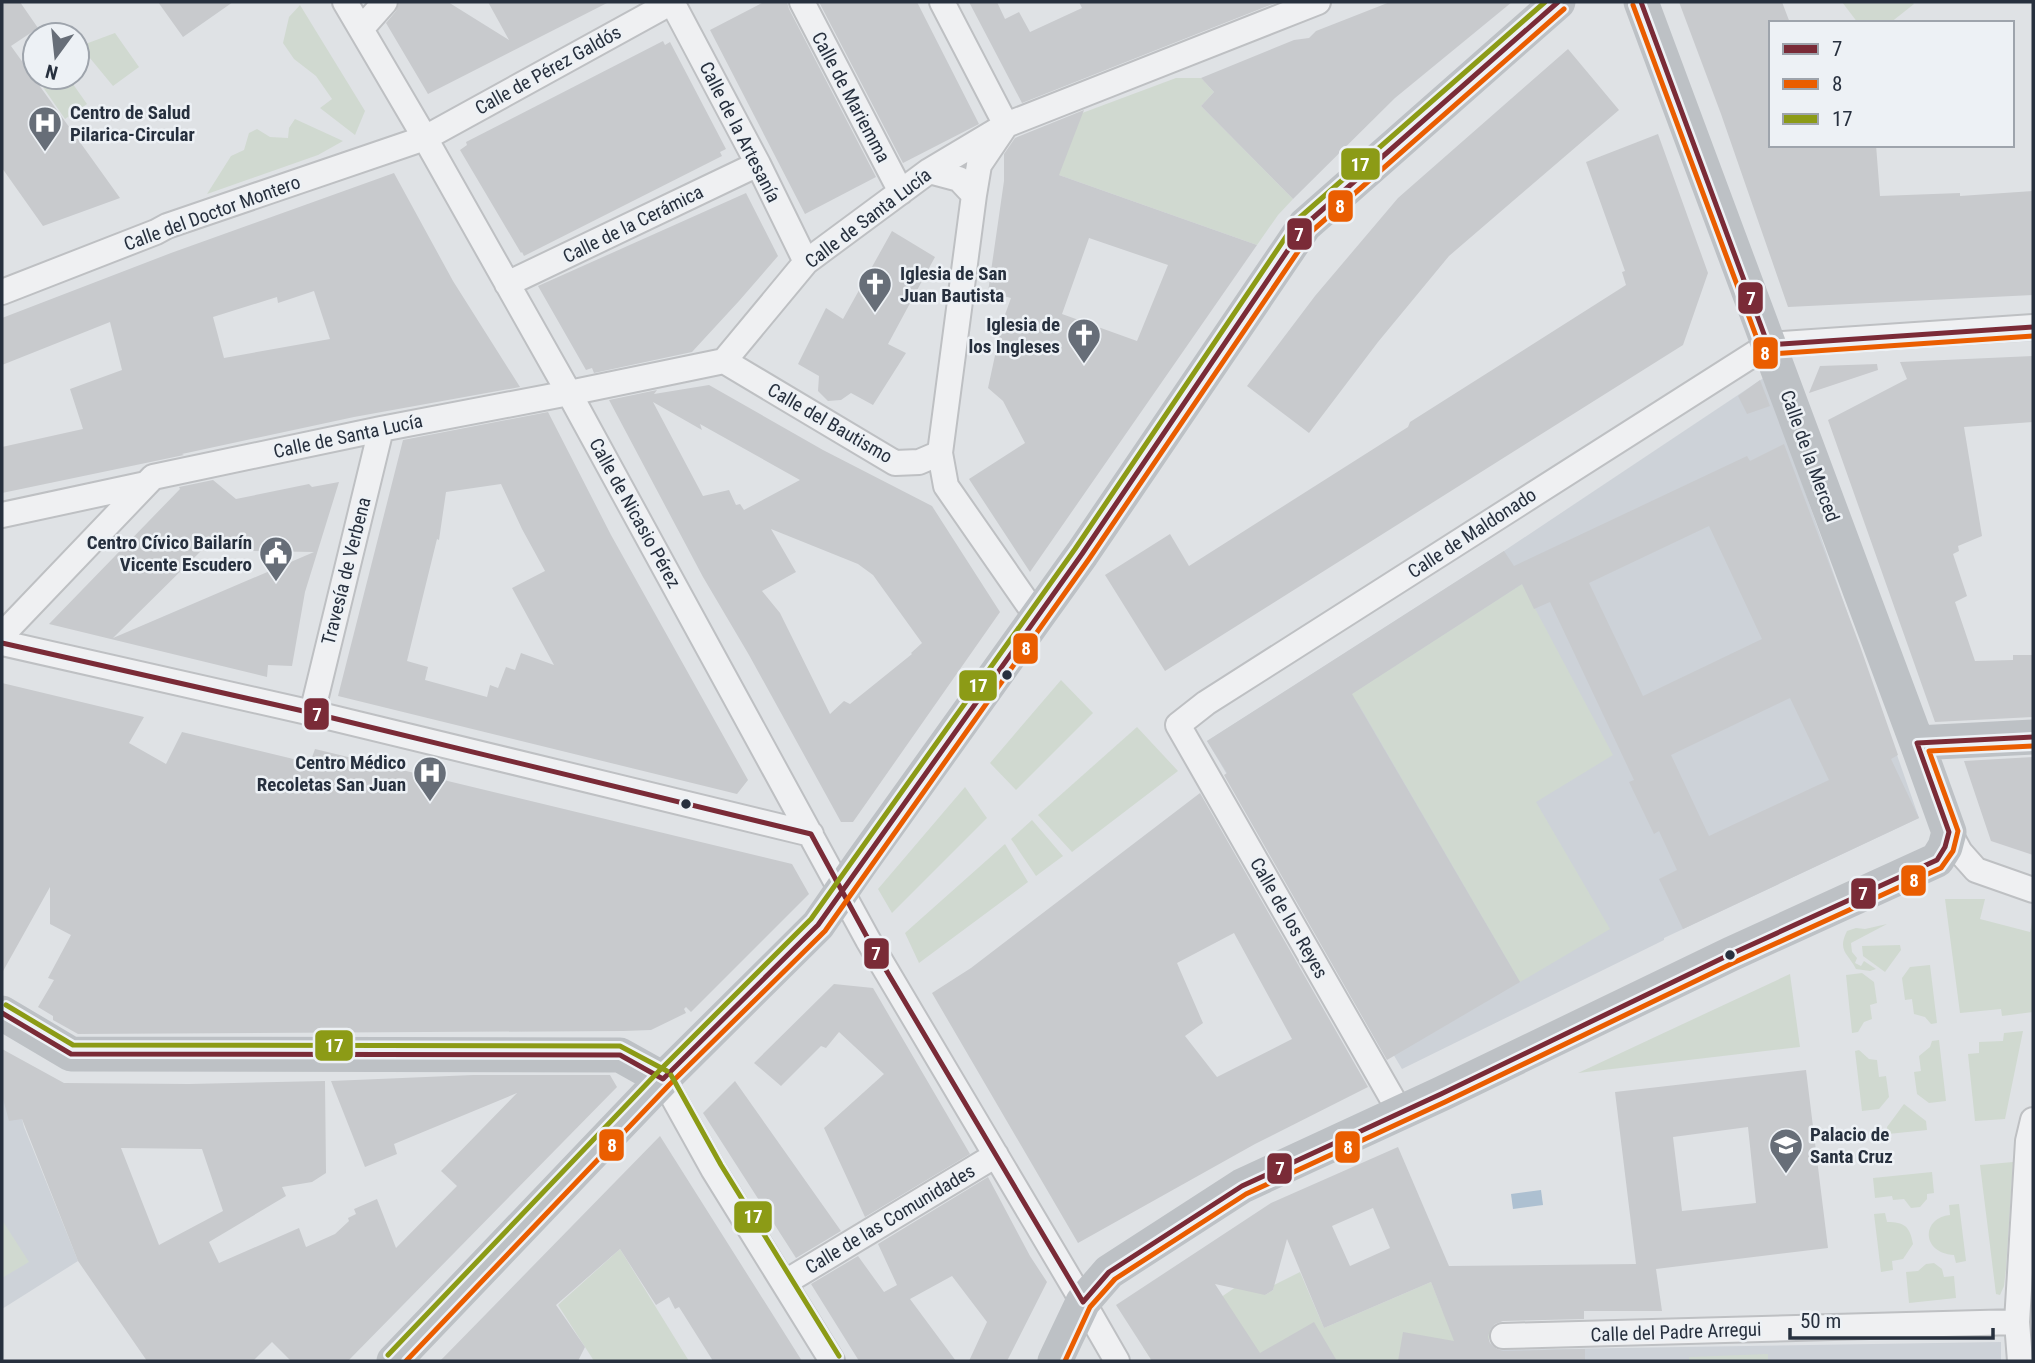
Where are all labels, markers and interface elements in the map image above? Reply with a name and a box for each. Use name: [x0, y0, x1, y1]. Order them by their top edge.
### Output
street label: Calle de Pérez Galdós: [471, 20, 625, 120]
north arrow: [21, 21, 91, 91]
legend: [1769, 21, 2014, 147]
street label: Calle de Mariemma: [807, 28, 895, 166]
text: 7: [1832, 37, 1842, 61]
street label: Calle de la Artesanía: [695, 58, 785, 206]
text: N: [43, 59, 60, 85]
text: 8: [1832, 72, 1842, 96]
place label: Centro de Salud Pilarica-Circular: [70, 101, 195, 146]
hospital icon: Centro de Salud Pilarica-Circular: [26, 104, 64, 153]
text: 17: [1832, 107, 1853, 131]
line badge: 17: [1340, 147, 1381, 181]
text: 17: [1350, 153, 1370, 176]
street label: Calle de Santa Lucía: [800, 163, 936, 273]
street label: Calle del Doctor Montero: [121, 170, 303, 256]
street label: Calle de la Cerámica: [559, 180, 707, 268]
line badge: 8: [1327, 189, 1354, 223]
text: 8: [1335, 195, 1345, 218]
line badge: 7: [1286, 217, 1313, 251]
text: 7: [1294, 223, 1304, 246]
place label: Iglesia de San Juan Bautista: [900, 262, 1007, 307]
church icon: Iglesia de San Juan Bautista: [856, 265, 894, 314]
line badge: 7: [1737, 281, 1764, 315]
text: 7: [1746, 287, 1756, 310]
place label: Iglesia de los Ingleses: [968, 313, 1060, 358]
church icon: Iglesia de los Ingleses: [1065, 316, 1103, 365]
line badge: 8: [1752, 336, 1779, 370]
text: 8: [1760, 342, 1770, 365]
street label: Calle del Bautismo: [764, 378, 896, 468]
street label: Calle de la Merced: [1776, 387, 1844, 525]
street label: Calle de Santa Lucía: [271, 409, 425, 463]
street label: Calle de Nicasio Pérez: [584, 434, 686, 592]
street label: Calle de Maldonado: [1403, 483, 1541, 583]
street label: Travesía de Verbena: [317, 495, 375, 647]
place label: Centro Cívico Bailarín Vicente Escudero: [87, 531, 252, 576]
public building icon: Centro Cívico Bailarín Vicente Escudero: [257, 534, 295, 583]
line badge: 8: [1012, 632, 1039, 665]
text: 8: [1021, 637, 1031, 660]
unlabelled marker: [1000, 668, 1014, 682]
line badge: 17: [958, 669, 998, 702]
text: 17: [968, 674, 988, 697]
line badge: 7: [303, 697, 330, 731]
text: 7: [312, 703, 322, 726]
place label: Centro Médico Recoletas San Juan: [257, 751, 406, 796]
hospital icon: Centro Médico Recoletas San Juan: [411, 754, 449, 803]
unlabelled marker: [679, 797, 693, 811]
street label: Calle de los Reyes: [1245, 853, 1333, 983]
line badge: 8: [1900, 864, 1927, 897]
text: 8: [1909, 869, 1919, 892]
line badge: 7: [1850, 877, 1877, 910]
text: 7: [1858, 882, 1868, 905]
line badge: 7: [863, 937, 890, 970]
text: 7: [871, 942, 881, 965]
unlabelled marker: [1723, 948, 1737, 962]
line badge: 17: [314, 1029, 354, 1062]
text: 17: [324, 1034, 344, 1057]
place label: Palacio de Santa Cruz: [1810, 1123, 1893, 1168]
school or university icon: Palacio de Santa Cruz: [1767, 1126, 1805, 1175]
line badge: 8: [598, 1128, 625, 1162]
line badge: 8: [1334, 1130, 1361, 1164]
text: 8: [607, 1134, 617, 1157]
text: 8: [1343, 1136, 1353, 1159]
line badge: 7: [1266, 1152, 1293, 1185]
text: 7: [1275, 1157, 1285, 1180]
street label: Calle de las Comunidades: [801, 1159, 979, 1279]
line badge: 17: [733, 1200, 773, 1234]
text: 17: [743, 1205, 763, 1228]
scale bar: [1790, 1296, 1993, 1340]
text: 50 m: [1800, 1309, 1841, 1333]
street label: Calle del Padre Arregui: [1590, 1318, 1762, 1346]

